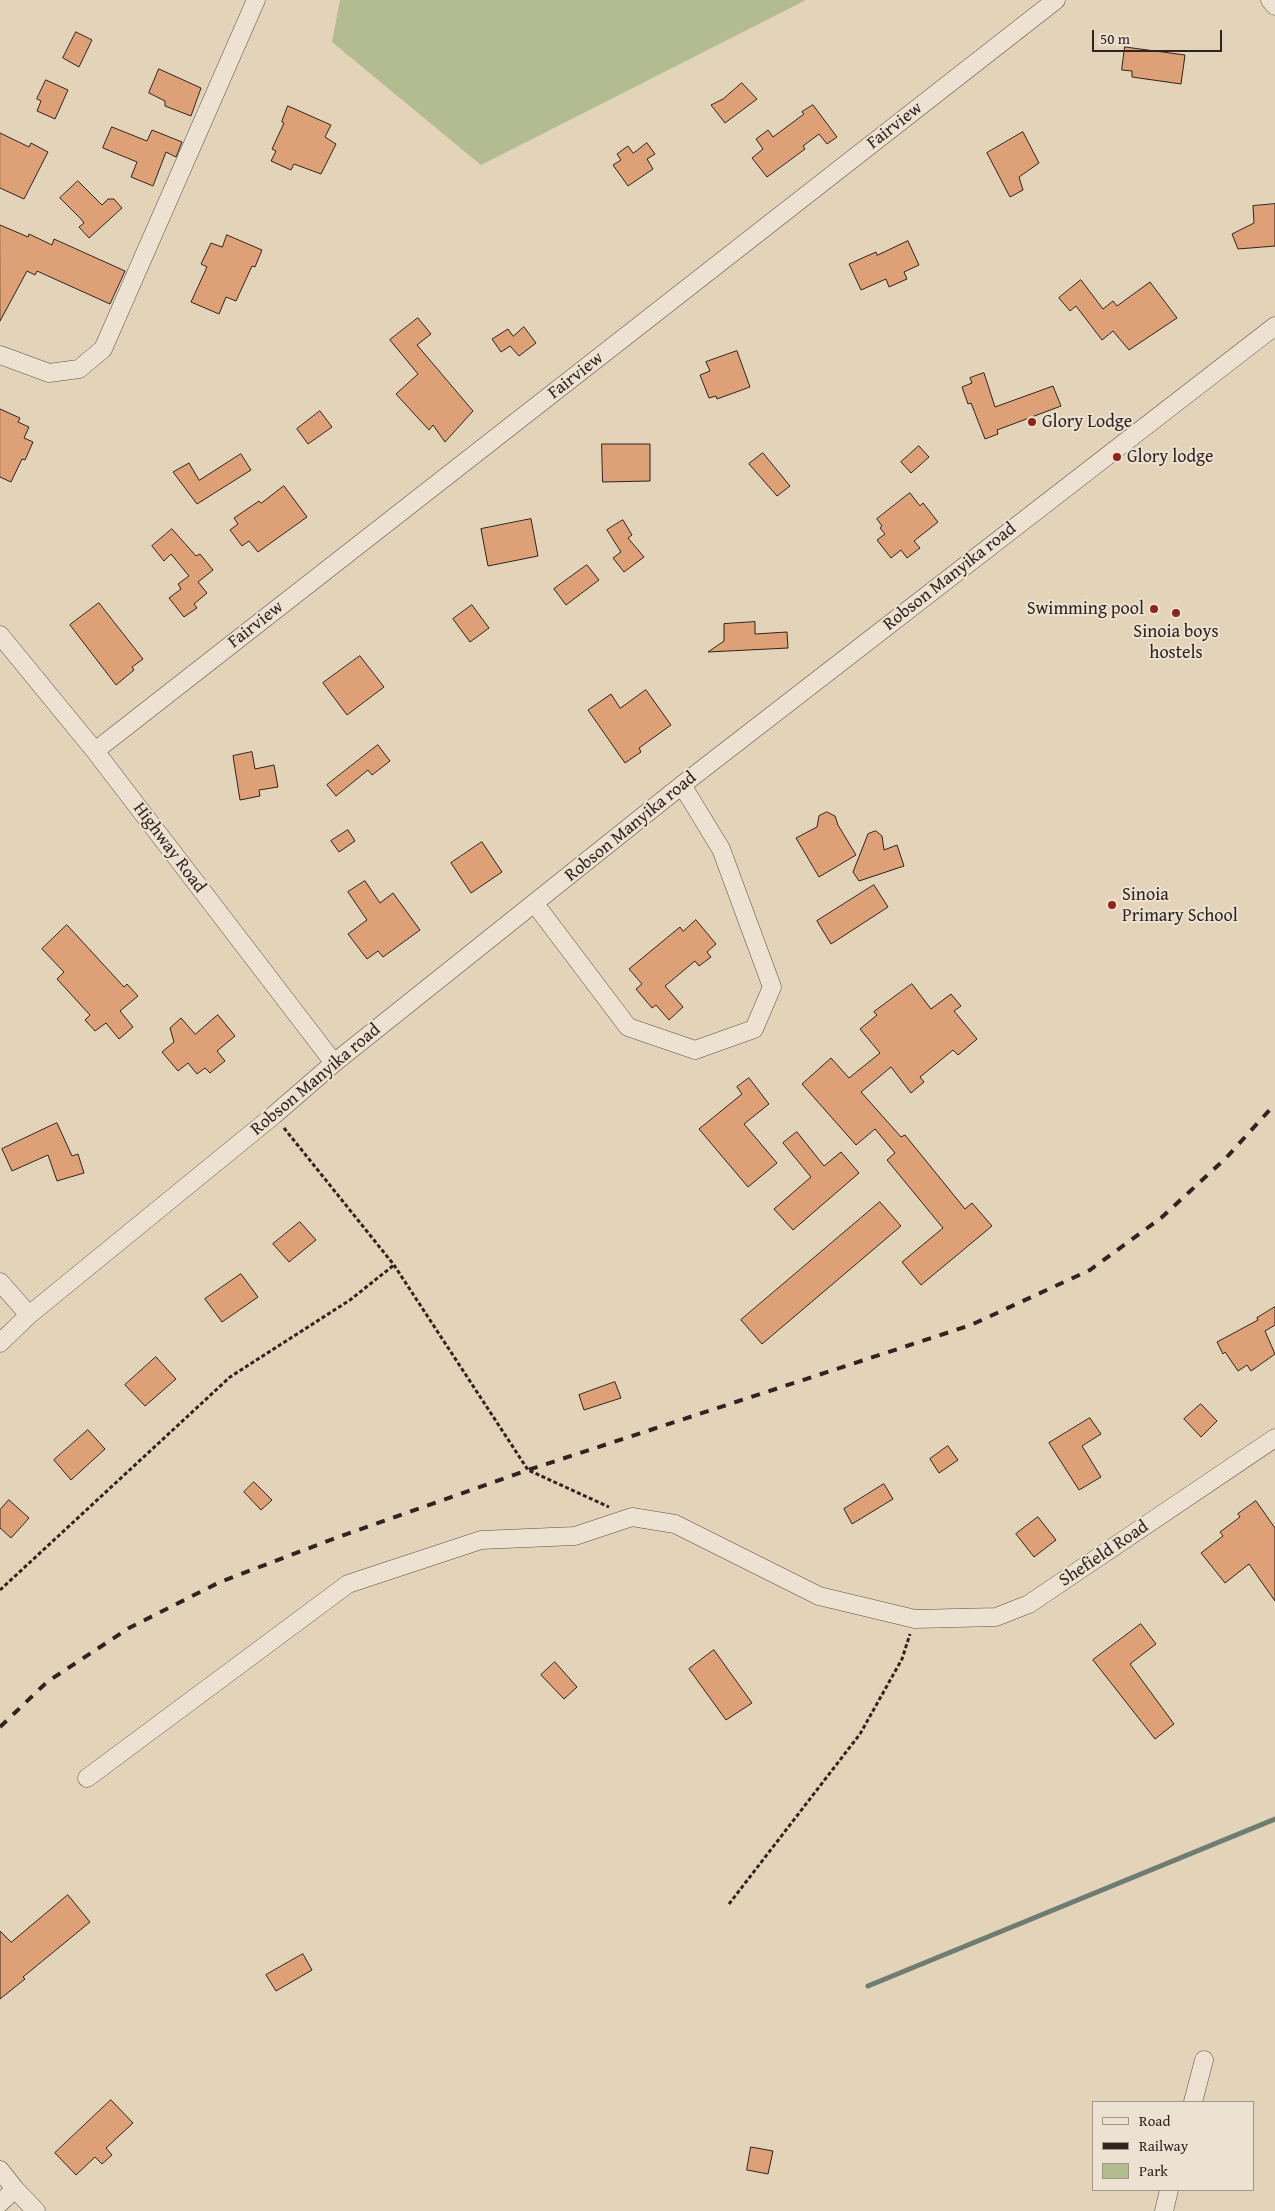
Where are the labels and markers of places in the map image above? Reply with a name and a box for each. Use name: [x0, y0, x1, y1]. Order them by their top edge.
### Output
place label: Glory Lodge: [1042, 411, 1132, 433]
marker: Glory Lodge: [1026, 416, 1038, 428]
place label: Glory lodge: [1127, 446, 1213, 468]
marker: Glory lodge: [1111, 451, 1123, 463]
place label: Swimming pool: [1027, 598, 1144, 620]
marker: Swimming pool: [1148, 603, 1160, 615]
marker: Sinoia boys hostels: [1170, 607, 1182, 619]
place label: Sinoia boys hostels: [1133, 621, 1219, 664]
place label: Sinoia Primary School: [1122, 884, 1238, 926]
marker: Sinoia Primary School: [1106, 899, 1118, 911]

